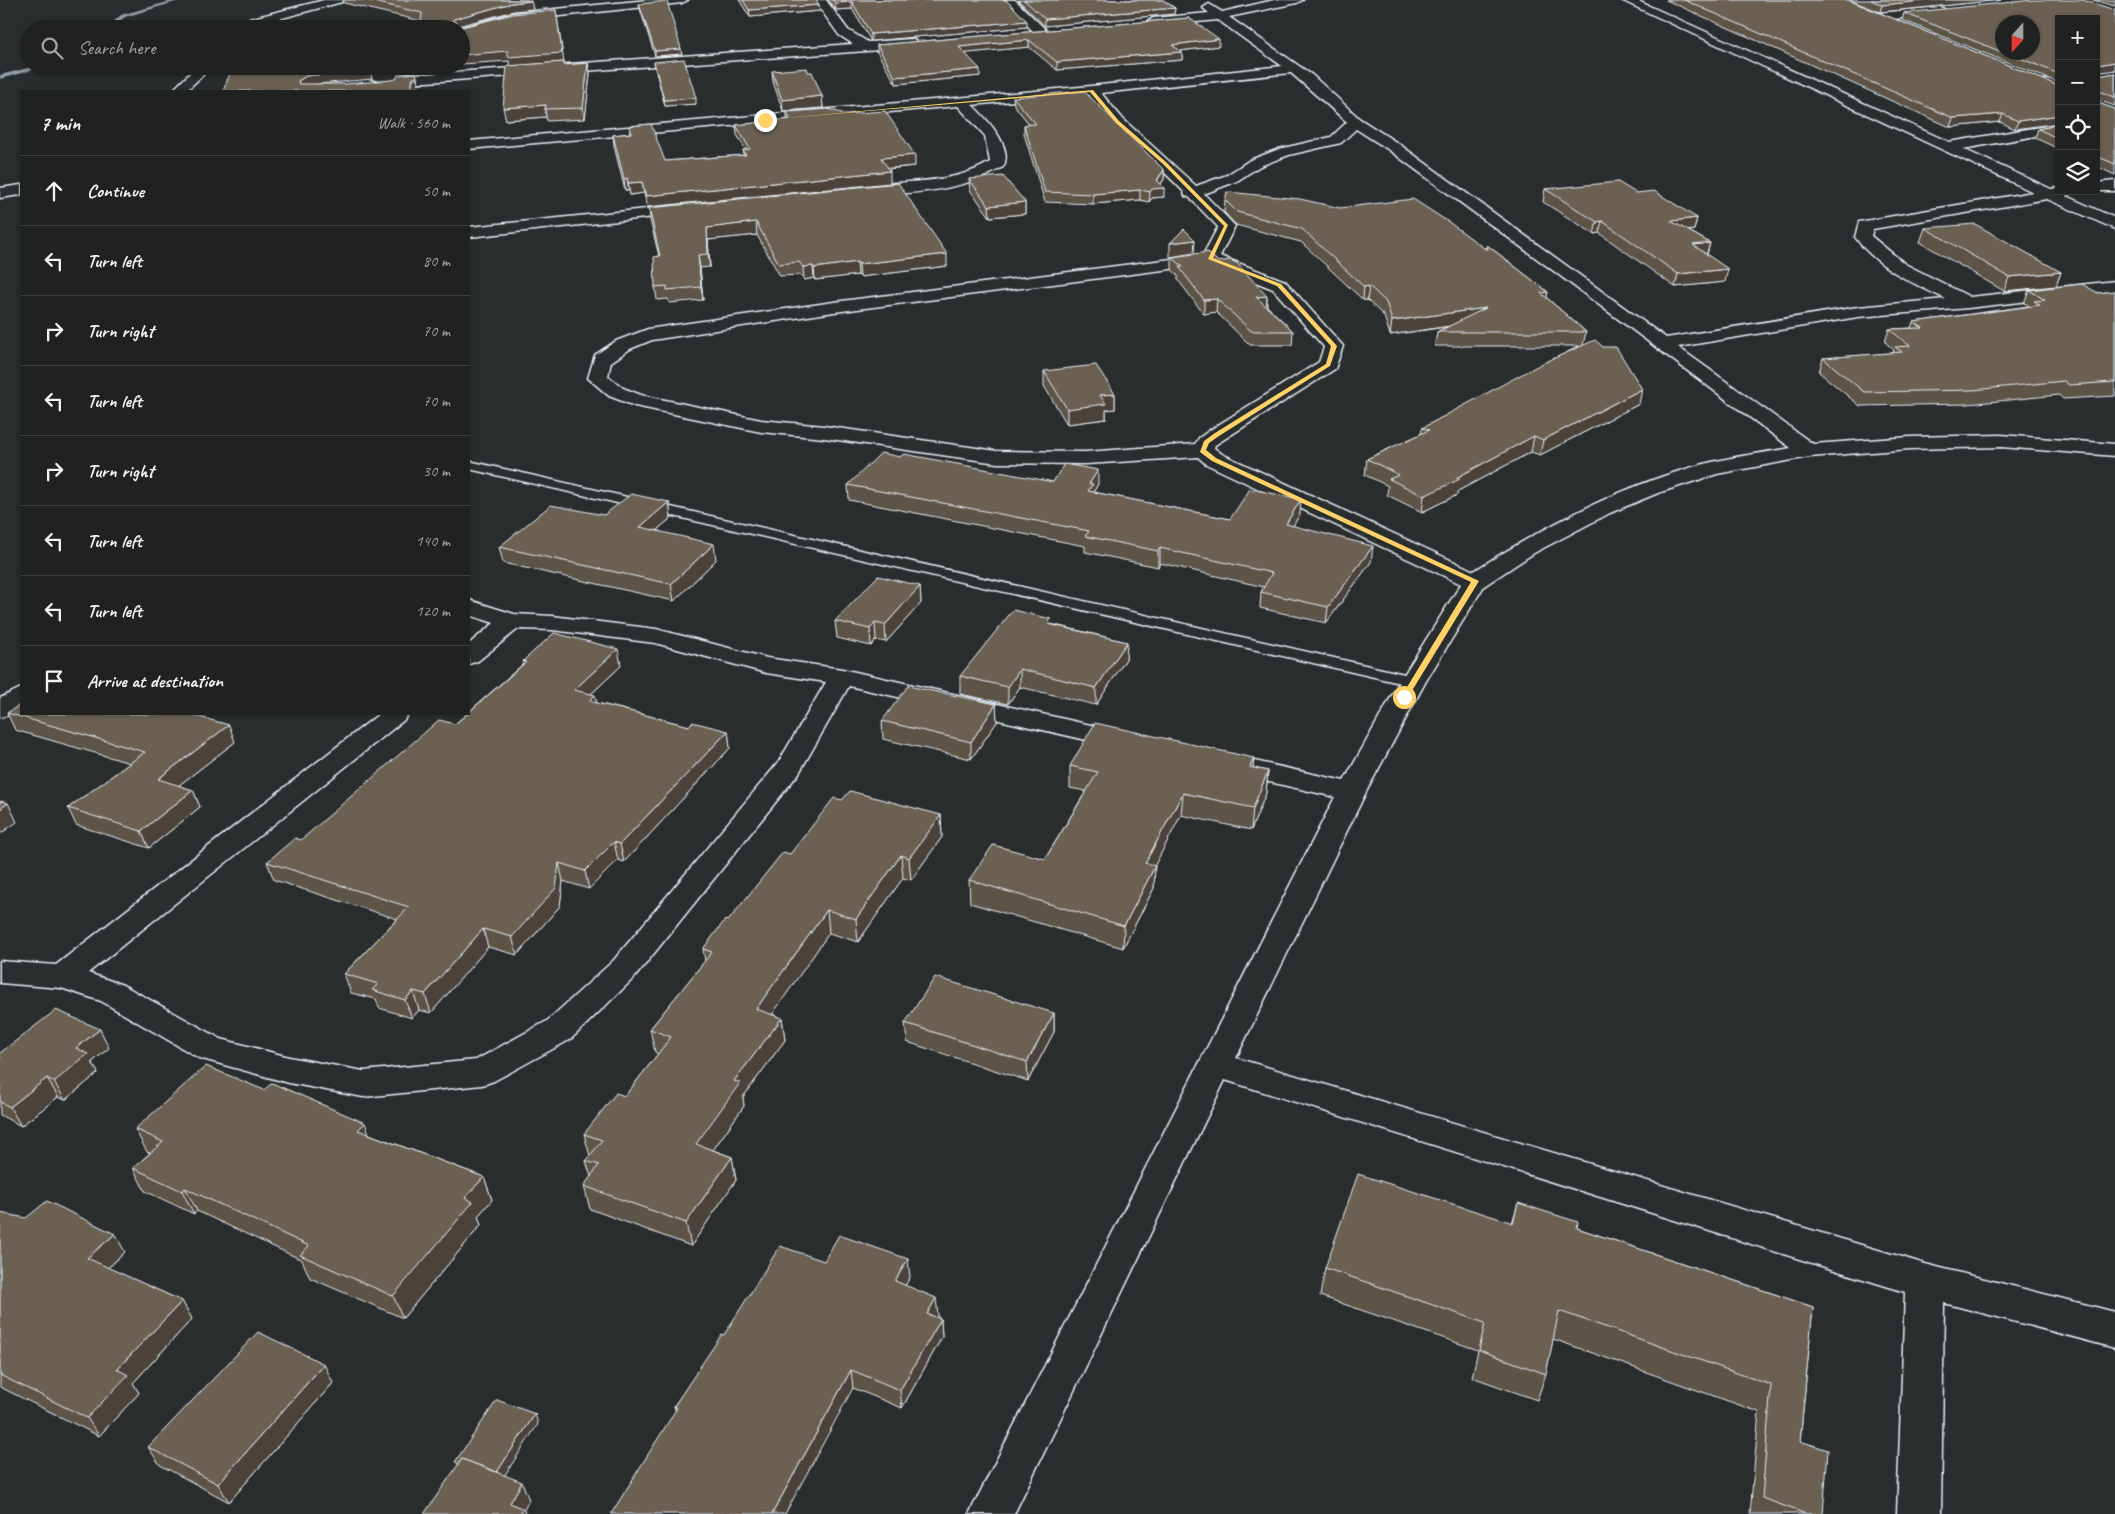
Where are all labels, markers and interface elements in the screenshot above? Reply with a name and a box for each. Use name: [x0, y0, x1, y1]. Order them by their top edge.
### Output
north arrow: [1995, 15, 2040, 60]
map controls: [2055, 15, 2100, 195]
button: +: [2055, 15, 2100, 60]
search box: [20, 20, 470, 75]
icon: search: [38, 34, 66, 62]
text: Search here: [78, 36, 155, 60]
button: −: [2055, 60, 2100, 105]
button: locate: [2055, 105, 2100, 150]
route end: [754, 109, 777, 132]
text: 7 min: [40, 110, 80, 136]
text: Walk · 560 m: [378, 113, 450, 133]
button: layers: [2055, 150, 2100, 195]
icon: ahead: [40, 177, 68, 205]
text: Continue: [87, 179, 144, 203]
text: 50 m: [423, 181, 450, 201]
icon: left: [40, 247, 68, 275]
text: Turn left: [87, 249, 142, 273]
text: 80 m: [423, 251, 450, 271]
icon: right: [40, 317, 68, 345]
text: Turn right: [87, 319, 154, 343]
text: 70 m: [423, 321, 450, 341]
icon: left: [40, 387, 68, 415]
text: Turn left: [87, 389, 142, 413]
text: 70 m: [423, 391, 450, 411]
icon: right: [40, 457, 68, 485]
text: Turn right: [87, 459, 154, 483]
text: 30 m: [423, 461, 450, 481]
icon: left: [40, 527, 68, 555]
text: Turn left: [87, 529, 142, 553]
text: 140 m: [416, 531, 450, 551]
icon: left: [40, 597, 68, 625]
text: Turn left: [87, 599, 142, 623]
text: 120 m: [416, 601, 450, 621]
icon: arrive: [40, 667, 68, 695]
text: Arrive at destination: [87, 669, 223, 693]
route start: [1393, 686, 1416, 709]

